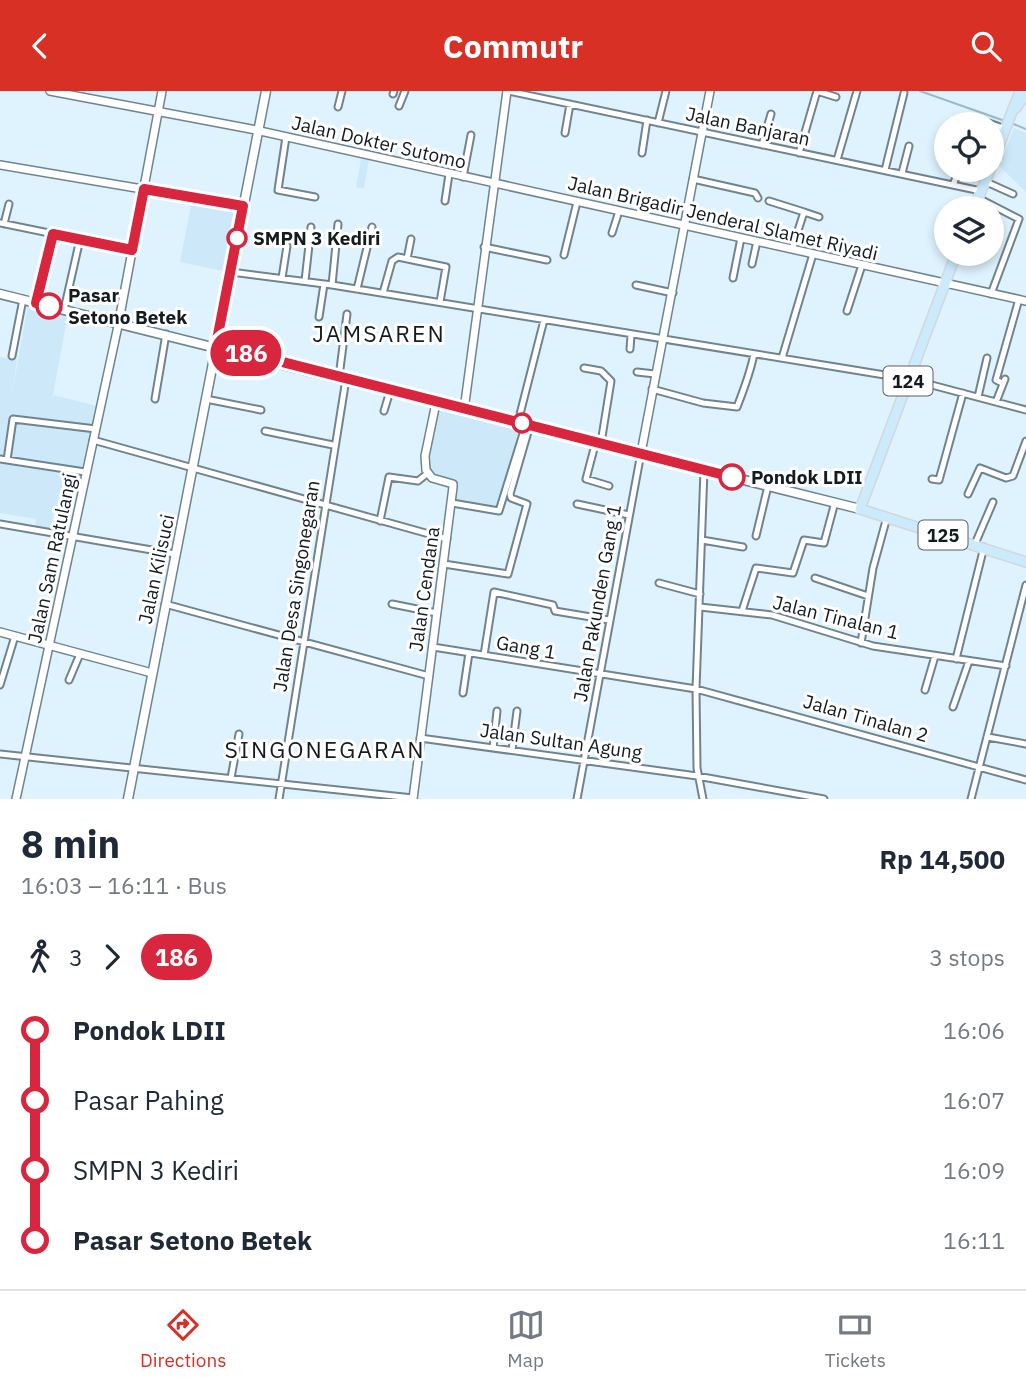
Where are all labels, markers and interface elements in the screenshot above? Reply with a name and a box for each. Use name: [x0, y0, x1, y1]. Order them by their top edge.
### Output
text: Commutr: [443, 25, 583, 67]
icon: back: [21, 27, 59, 65]
icon: search: [967, 27, 1005, 65]
street label: Jalan Banjaran: [684, 101, 812, 151]
street label: Jalan Dokter Sutomo: [289, 110, 469, 174]
map controls: [934, 112, 1004, 266]
button: locate: [934, 112, 1004, 182]
street label: Jalan Brigadir Jenderal Slamet Riyadi: [566, 171, 880, 265]
button: layers: [934, 196, 1004, 266]
place label: SMPN 3 Kediri: [253, 226, 381, 250]
marker: SMPN 3 Kediri: [227, 228, 247, 248]
place label: Pasar Setono Betek: [68, 283, 187, 329]
marker: Pasar Setono Betek: [36, 293, 62, 319]
district label: JAMSAREN: [312, 318, 446, 348]
line badge: 186: [206, 330, 286, 376]
text: 186: [224, 337, 268, 369]
road number: 124: [884, 367, 932, 395]
unlabelled marker: [512, 413, 532, 433]
marker: Pondok LDII: [719, 464, 745, 490]
place label: Pondok LDII: [751, 465, 863, 489]
street label: Jalan Sam Ratulangi: [22, 471, 82, 645]
street label: Jalan Desa Singonegaran: [267, 479, 325, 693]
street label: Jalan Pakunden Gang 1: [568, 502, 626, 704]
street label: Jalan Kilisuci: [133, 512, 179, 626]
road number: 125: [918, 521, 968, 549]
street label: Jalan Cendana: [403, 525, 445, 653]
street label: Jalan Tinalan 1: [771, 590, 901, 644]
street label: Gang 1: [494, 630, 558, 664]
street label: Jalan Tinalan 2: [801, 689, 931, 747]
street label: Jalan Sultan Agung: [479, 718, 643, 764]
district label: SINGONEGARAN: [224, 734, 426, 764]
text: 8 min: [21, 819, 120, 868]
text: Rp 14,500: [879, 842, 1005, 876]
text: 16:03 – 16:11 · Bus: [21, 870, 227, 900]
icon: walk: [21, 938, 59, 976]
icon: forward: [93, 938, 131, 976]
text: 186: [155, 941, 198, 973]
text: 3: [69, 942, 83, 972]
text: 3 stops: [929, 942, 1005, 972]
text: Pondok LDII: [73, 1013, 226, 1047]
text: 16:06: [943, 1015, 1005, 1045]
text: Pasar Pahing: [73, 1083, 224, 1117]
text: 16:07: [943, 1085, 1005, 1115]
text: SMPN 3 Kediri: [73, 1153, 239, 1187]
text: 16:09: [943, 1155, 1005, 1185]
text: Pasar Setono Betek: [73, 1223, 312, 1257]
text: 16:11: [943, 1225, 1005, 1255]
tab: Directions: [140, 1306, 227, 1372]
tab: Map: [507, 1306, 545, 1372]
tab: Tickets: [825, 1306, 886, 1372]

